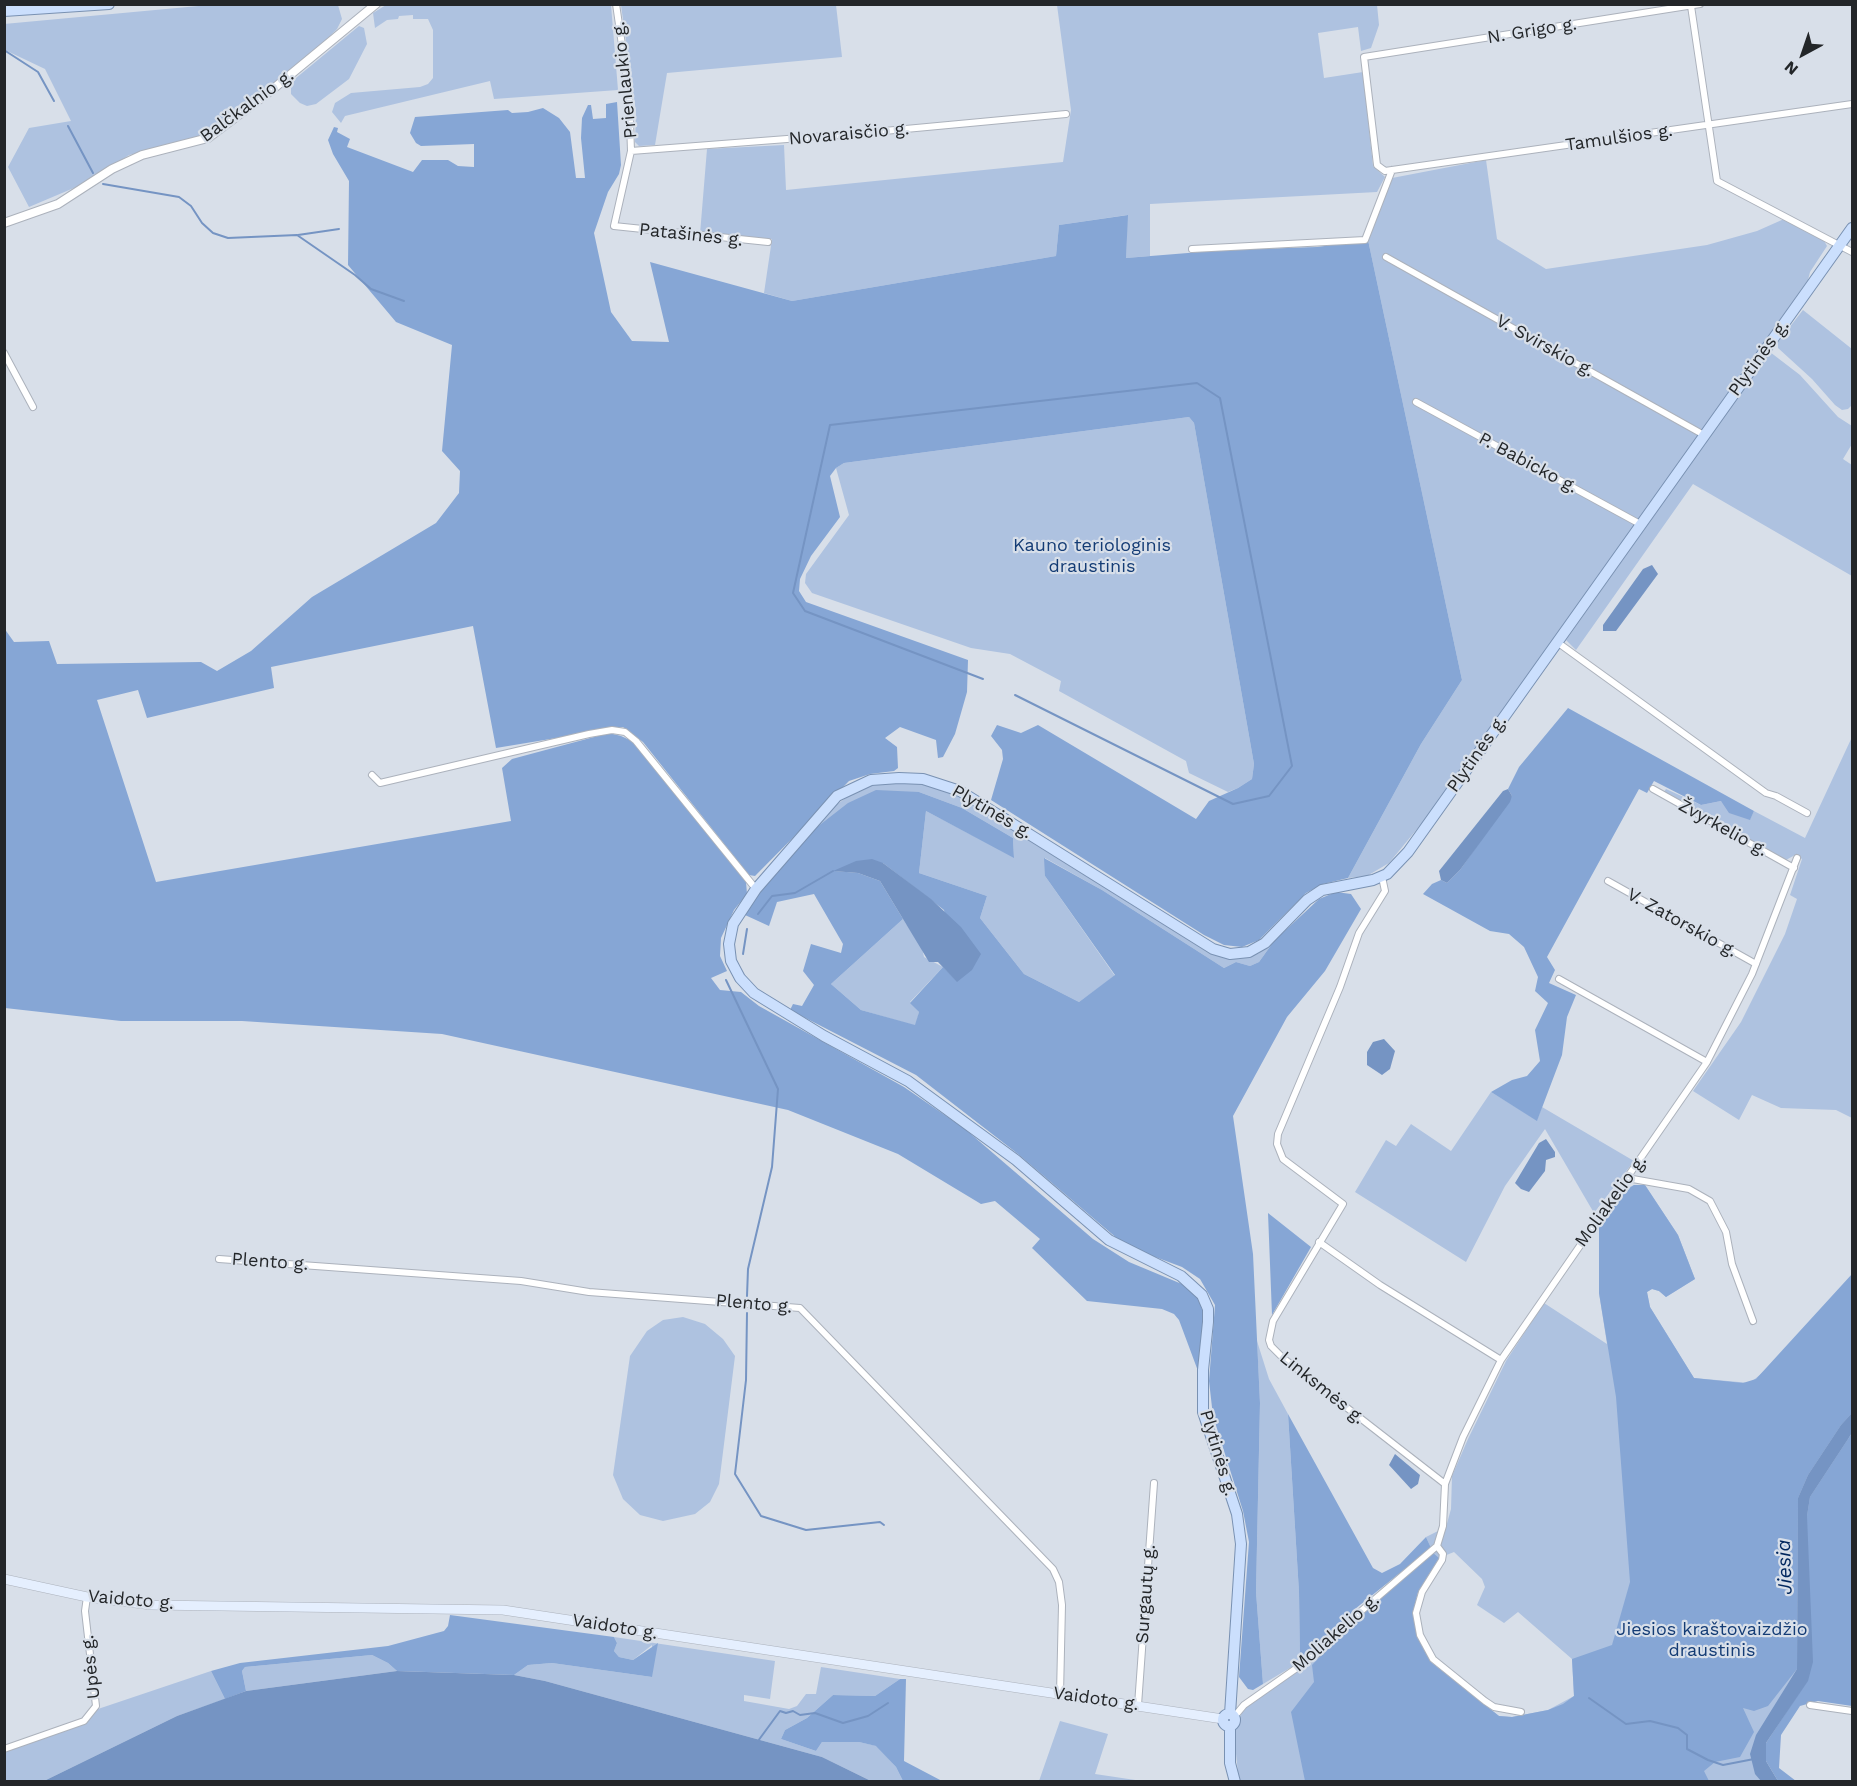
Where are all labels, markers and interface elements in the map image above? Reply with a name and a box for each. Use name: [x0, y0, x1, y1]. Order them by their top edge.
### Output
street label: N. Grigo g.: [1486, 13, 1578, 49]
street label: Prienlaukio g.: [608, 20, 642, 140]
north arrow: [1773, 24, 1833, 84]
text: N: [1780, 57, 1802, 79]
street label: Balčkalnio g.: [196, 65, 298, 147]
street label: Novaraisčio g.: [788, 118, 910, 150]
street label: Tamulšios g.: [1564, 120, 1674, 156]
street label: Patašinės g.: [638, 219, 744, 251]
street label: V. Svirskio g.: [1492, 310, 1598, 382]
street label: Plytinės g.: [1724, 316, 1794, 400]
street label: P. Babicko g.: [1475, 428, 1581, 498]
park label: Kauno teriologinis draustinis: [1013, 535, 1171, 578]
street label: Plytinės g.: [1443, 711, 1511, 797]
street label: Plytinės g.: [948, 780, 1036, 844]
street label: Žvyrkelio g.: [1675, 795, 1771, 861]
street label: V. Zatorskio g.: [1623, 884, 1741, 962]
street label: Moliakelio g.: [1570, 1151, 1652, 1251]
street label: Plento g.: [231, 1249, 309, 1275]
street label: Plento g.: [715, 1290, 793, 1318]
street label: Linksmės g.: [1275, 1347, 1369, 1429]
street label: Plytinės g.: [1195, 1407, 1241, 1499]
water label: Jiesia: [1772, 1539, 1798, 1595]
street label: Surgautų g.: [1132, 1544, 1160, 1644]
street label: Vaidoto g.: [87, 1585, 175, 1615]
street label: Moliakelio g.: [1288, 1589, 1384, 1677]
street label: Vaidoto g.: [571, 1610, 659, 1644]
park label: Jiesios kraštovaizdžio draustinis: [1616, 1619, 1808, 1662]
street label: Upės g.: [77, 1634, 105, 1700]
street label: Vaidoto g.: [1052, 1682, 1140, 1716]

